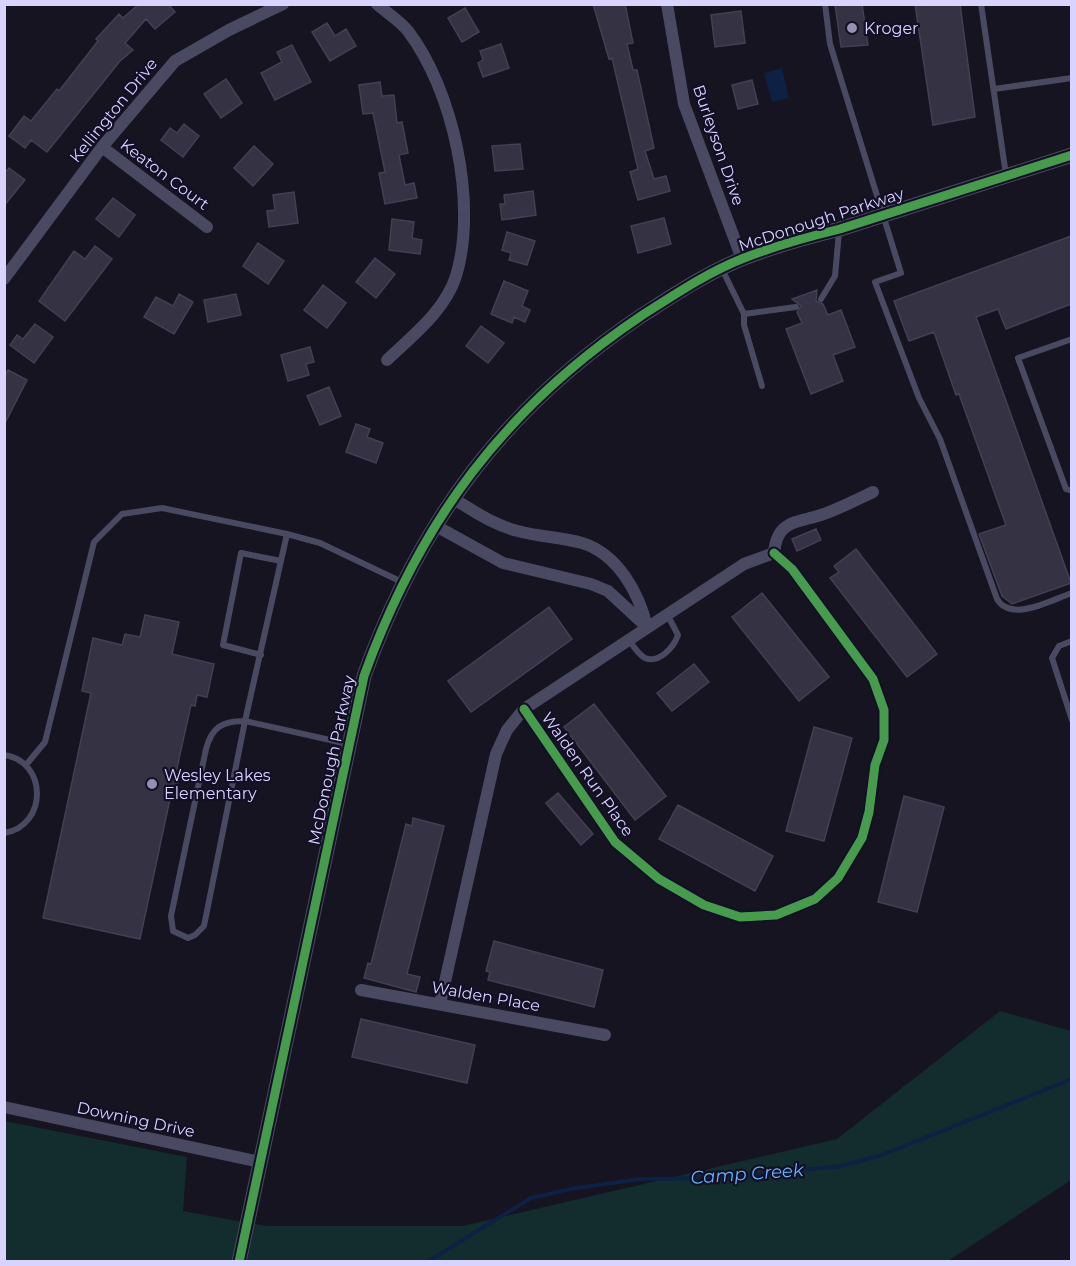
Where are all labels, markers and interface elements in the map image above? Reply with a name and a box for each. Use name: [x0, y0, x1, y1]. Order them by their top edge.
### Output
place label: Kroger: [864, 19, 919, 38]
marker: Kroger: [845, 21, 859, 35]
street label: Kellington Drive: [66, 54, 161, 166]
street label: Burleyson Drive: [689, 82, 748, 208]
street label: Keaton Court: [117, 135, 213, 214]
street label: McDonough Parkway: [736, 184, 907, 255]
street label: McDonough Parkway: [304, 673, 359, 847]
street label: Walden Run Place: [538, 709, 638, 840]
place label: Wesley Lakes Elementary: [164, 766, 271, 803]
marker: Wesley Lakes Elementary: [145, 777, 159, 791]
street label: Walden Place: [430, 978, 542, 1015]
street label: Downing Drive: [75, 1098, 197, 1141]
water label: Camp Creek: [690, 1159, 805, 1189]

